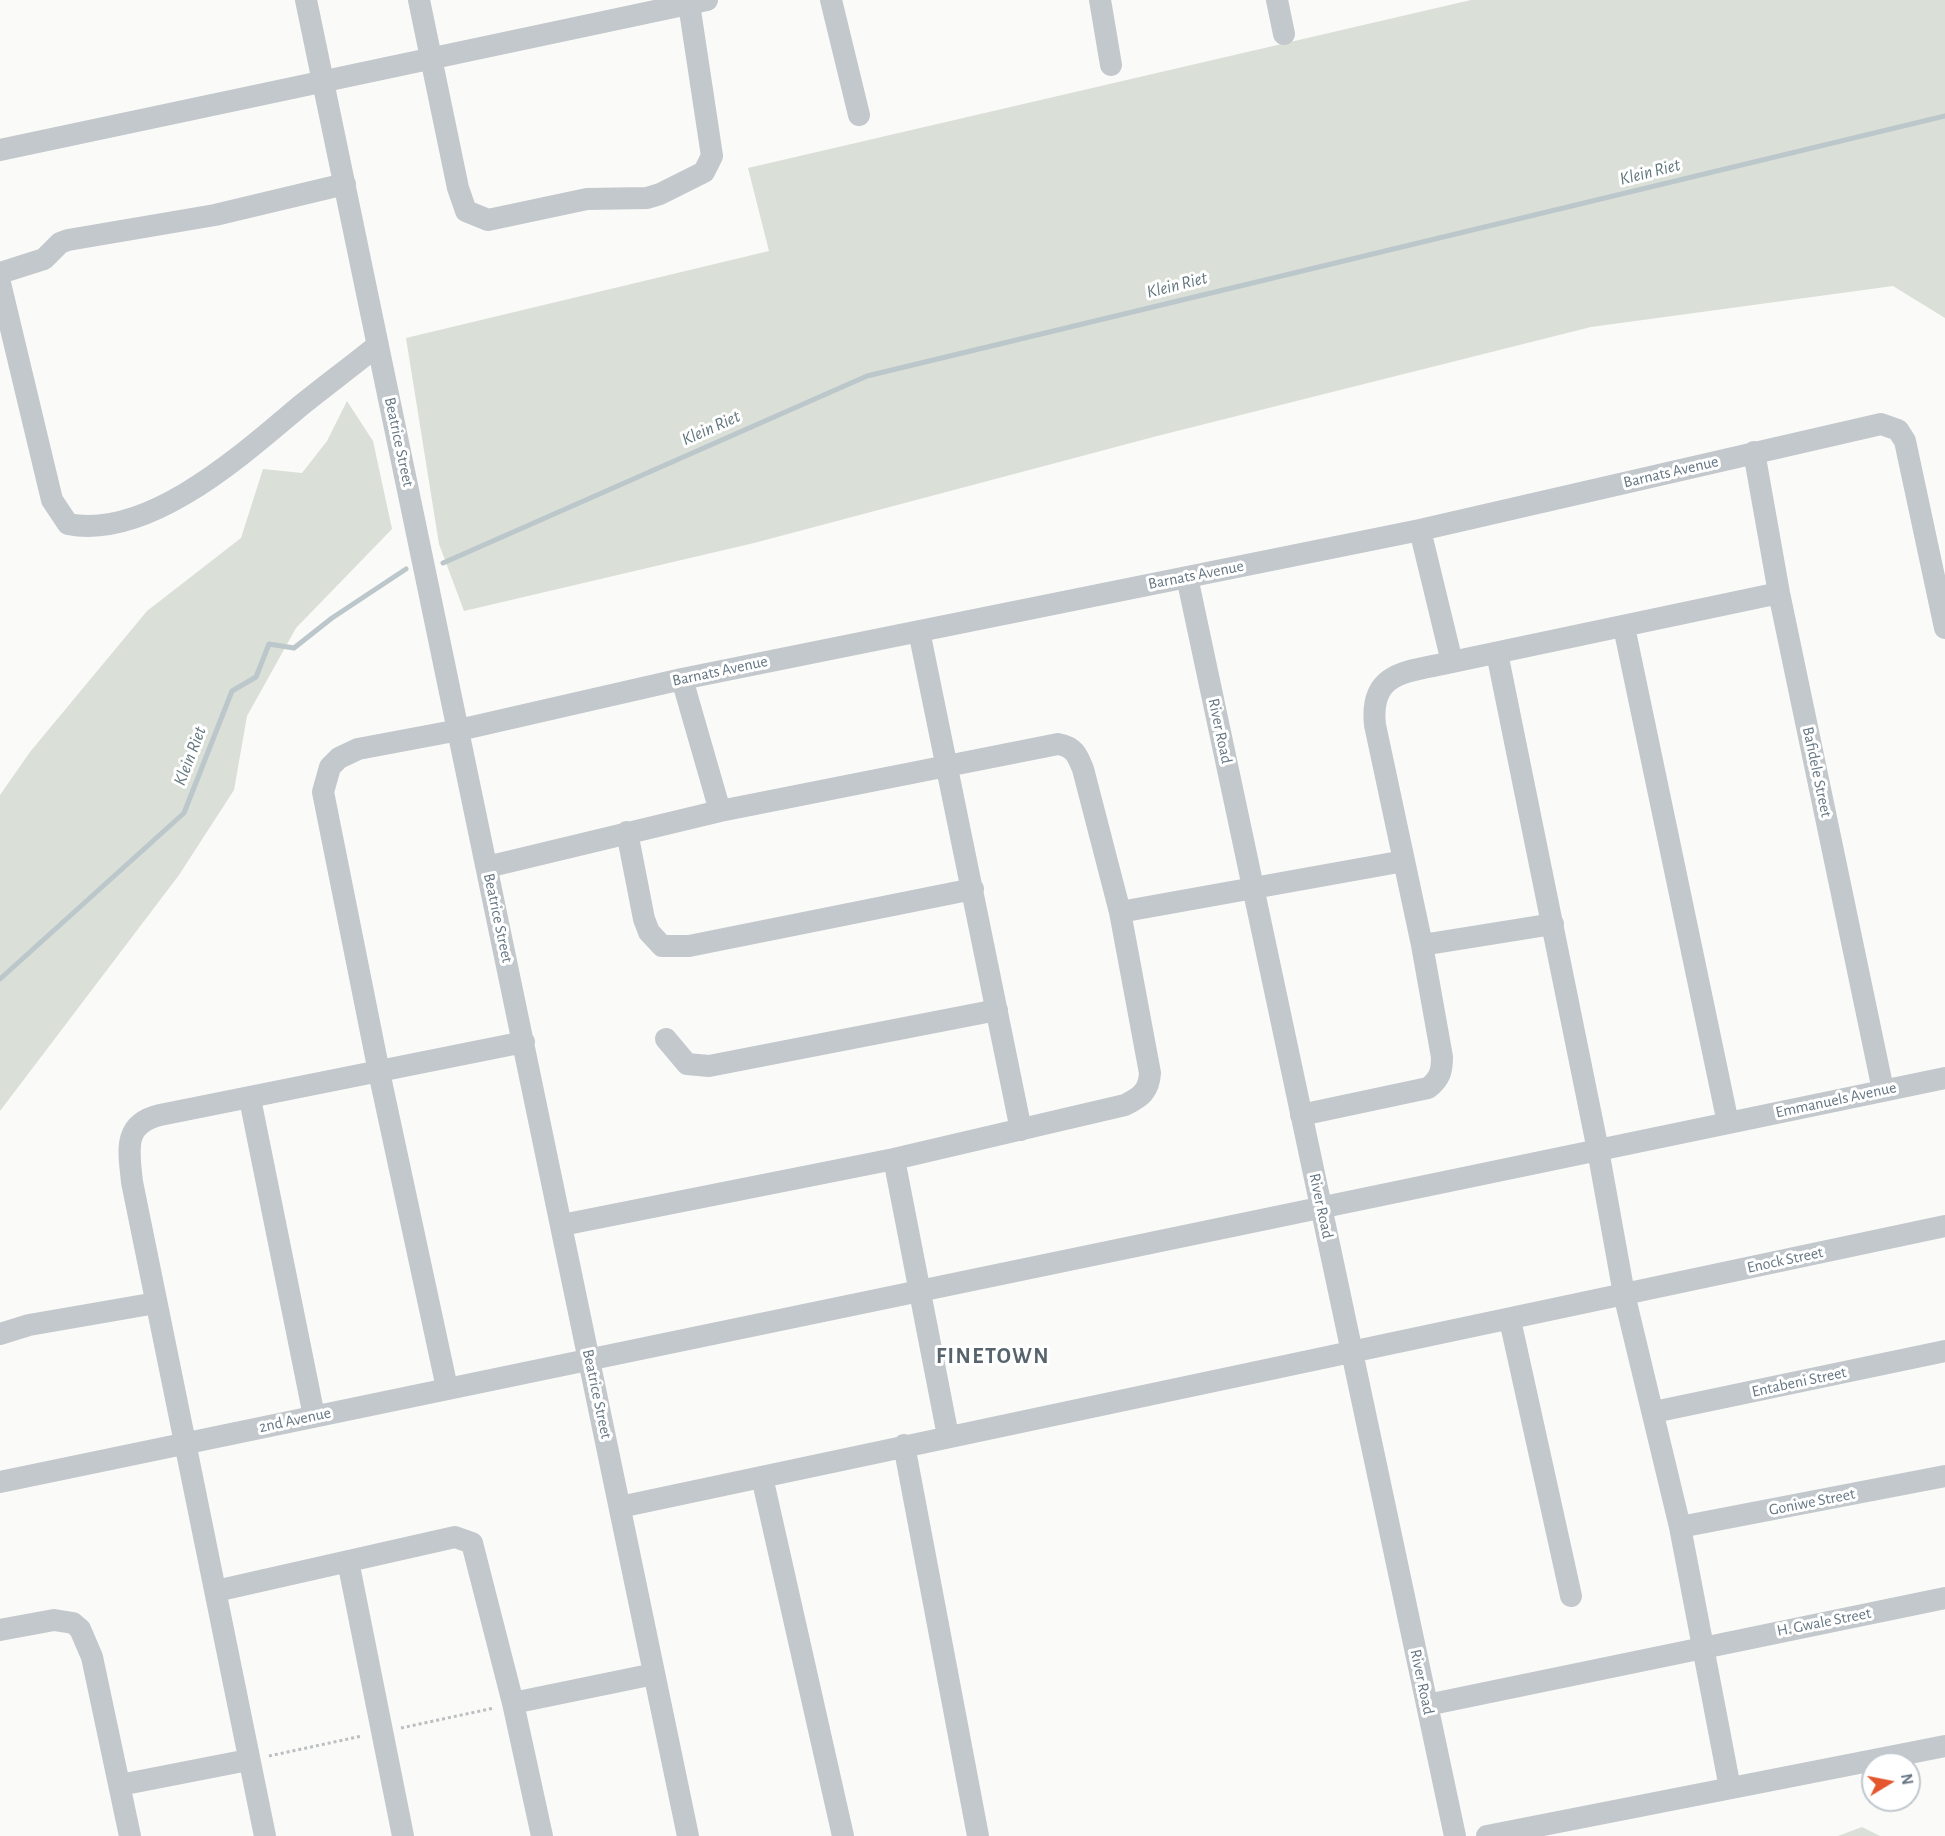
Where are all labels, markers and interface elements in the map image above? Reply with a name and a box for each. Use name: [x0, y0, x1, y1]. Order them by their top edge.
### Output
water label: Klein Riet: [1617, 154, 1683, 190]
water label: Klein Riet: [1144, 267, 1210, 303]
street label: Beatrice Street: [380, 395, 418, 489]
water label: Klein Riet: [678, 406, 744, 450]
street label: Barnats Avenue: [1622, 452, 1720, 492]
street label: Barnats Avenue: [1147, 556, 1245, 594]
street label: Barnats Avenue: [671, 652, 769, 690]
street label: River Road: [1204, 697, 1236, 765]
water label: Klein Riet: [169, 723, 211, 789]
street label: Bafidele Street: [1798, 725, 1836, 819]
street label: Beatrice Street: [479, 871, 517, 965]
street label: Emmanuels Avenue: [1774, 1078, 1898, 1122]
street label: River Road: [1305, 1172, 1337, 1240]
street label: Enock Street: [1745, 1243, 1825, 1277]
district label: FINETOWN: [936, 1343, 1050, 1369]
street label: Beatrice Street: [578, 1347, 616, 1441]
street label: Entabeni Street: [1750, 1363, 1848, 1401]
street label: 2nd Avenue: [257, 1403, 333, 1437]
street label: Goniwe Street: [1767, 1484, 1857, 1520]
street label: H. Gwale Street: [1775, 1603, 1873, 1641]
street label: River Road: [1406, 1648, 1438, 1716]
north arrow: [1861, 1752, 1921, 1812]
text: N: [1898, 1772, 1916, 1786]

